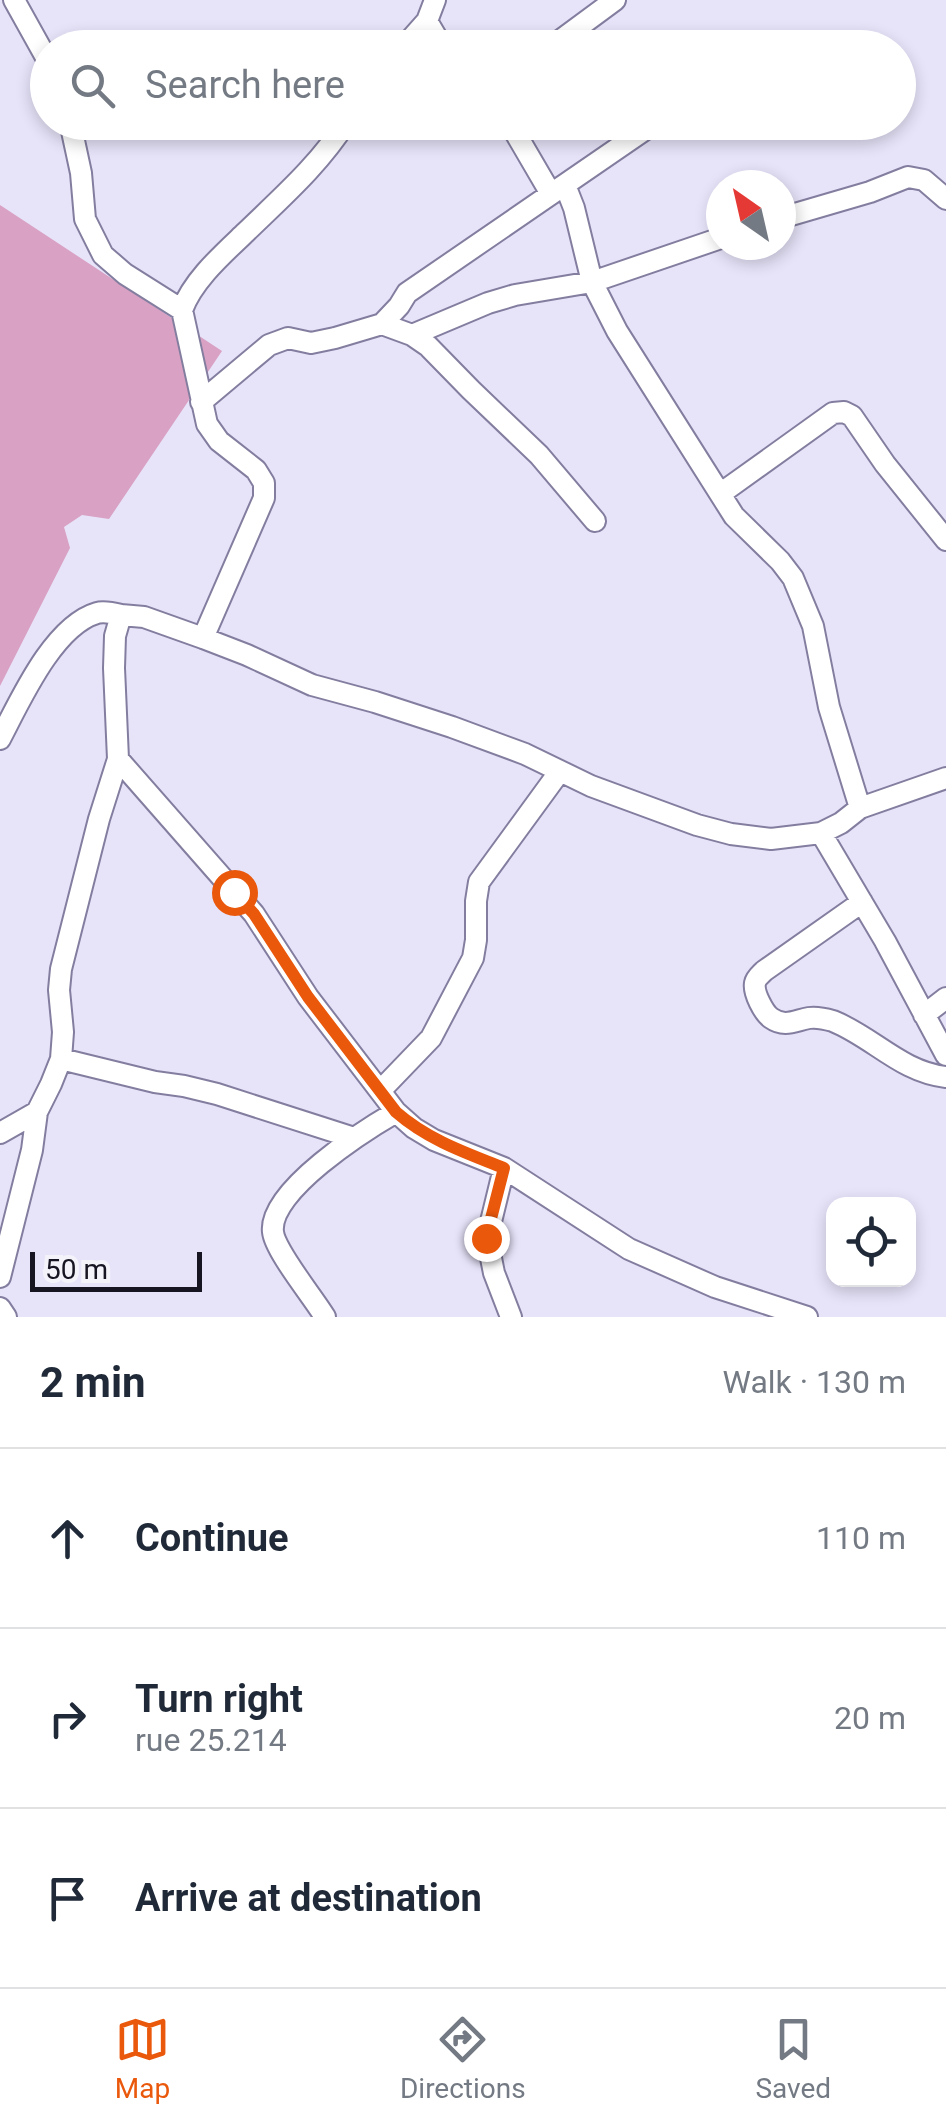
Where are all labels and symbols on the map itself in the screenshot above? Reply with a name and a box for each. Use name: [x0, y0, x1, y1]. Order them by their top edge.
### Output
north arrow: [706, 170, 796, 260]
route start: [212, 870, 258, 916]
route end: [464, 1216, 510, 1262]
scale bar: [30, 1247, 202, 1292]

